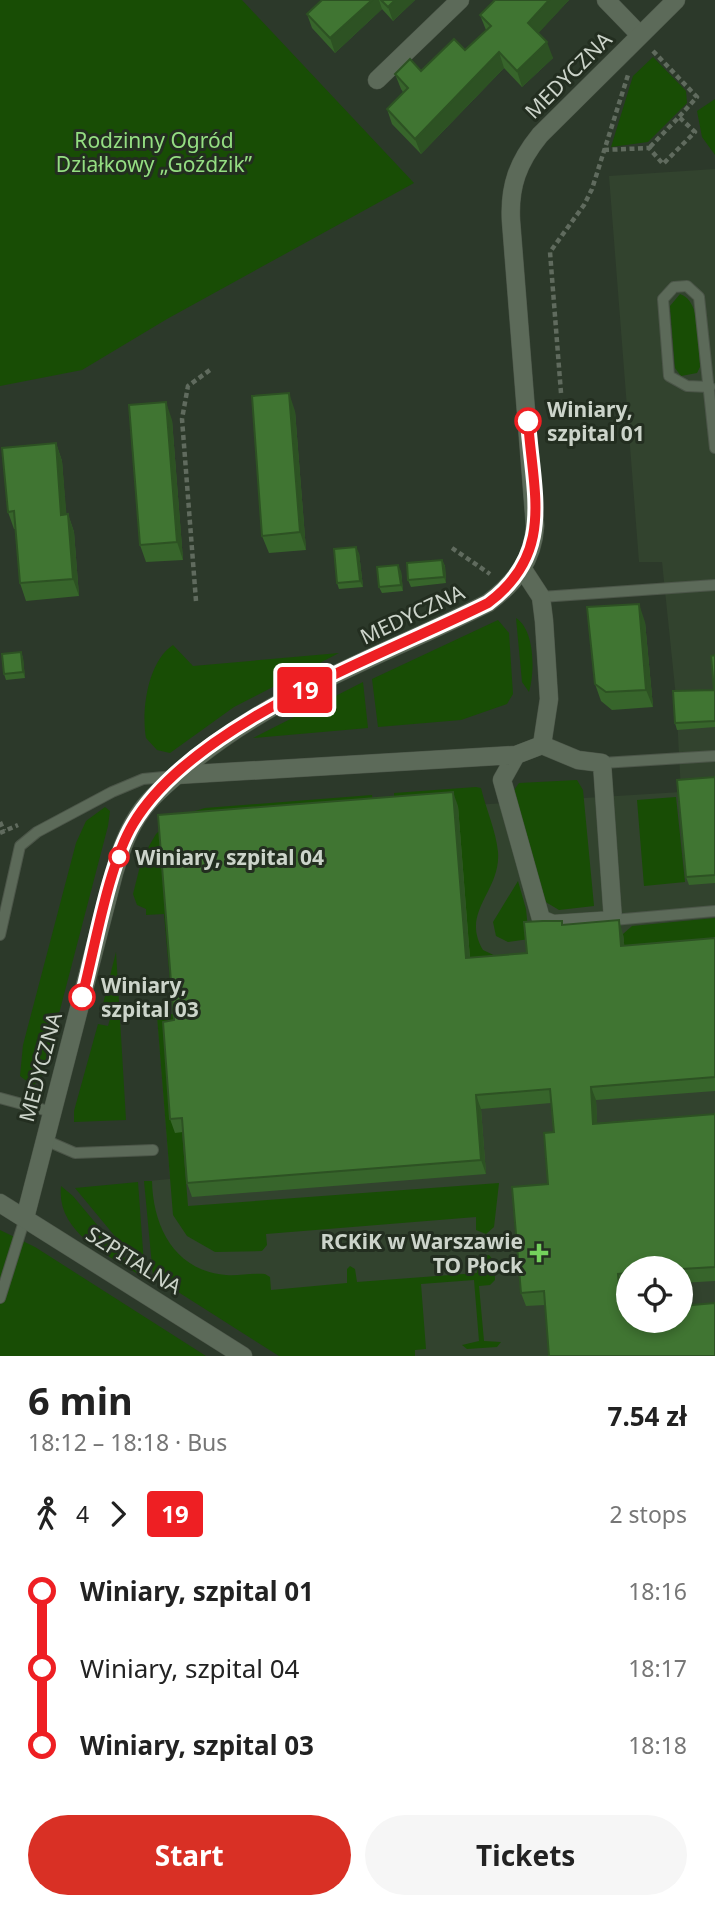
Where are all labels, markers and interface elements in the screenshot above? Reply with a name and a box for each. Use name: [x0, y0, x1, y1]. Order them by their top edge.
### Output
street label: MEDYCZNA: [519, 25, 618, 124]
park label: Rodzinny Ogród Działkowy „Goździk”: [56, 126, 253, 178]
place label: Winiary, szpital 01: [547, 395, 645, 447]
marker: Winiary, szpital 01: [515, 408, 541, 434]
street label: MEDYCZNA: [355, 577, 469, 650]
line badge: 19: [274, 667, 336, 713]
text: 19: [291, 673, 319, 706]
place label: Winiary, szpital 04: [135, 843, 324, 871]
marker: Winiary, szpital 04: [109, 847, 129, 867]
place label: Winiary, szpital 03: [101, 971, 199, 1023]
marker: Winiary, szpital 03: [69, 984, 95, 1010]
street label: MEDYCZNA: [12, 1009, 68, 1125]
street label: SZPITALNA: [81, 1220, 187, 1301]
place label: RCKiK w Warszawie TO Płock: [321, 1227, 524, 1279]
marker: RCKiK w Warszawie TO Płock: [529, 1243, 549, 1263]
map controls: [616, 1256, 693, 1333]
button: locate: [616, 1256, 693, 1333]
text: 6 min: [28, 1374, 133, 1426]
text: 7.54 zł: [608, 1398, 687, 1434]
text: 18:12 – 18:18 · Bus: [28, 1426, 227, 1458]
icon: walk: [28, 1495, 66, 1533]
icon: forward: [99, 1495, 137, 1533]
text: 19: [161, 1497, 189, 1530]
text: 4: [76, 1498, 89, 1530]
text: 2 stops: [609, 1498, 687, 1530]
text: Winiary, szpital 01: [80, 1573, 314, 1609]
text: 18:16: [628, 1575, 687, 1607]
text: Winiary, szpital 04: [80, 1650, 300, 1686]
text: 18:17: [628, 1652, 687, 1684]
text: Winiary, szpital 03: [80, 1727, 314, 1763]
text: 18:18: [628, 1729, 687, 1761]
button: Start: [28, 1815, 351, 1895]
button: Tickets: [365, 1815, 687, 1895]

